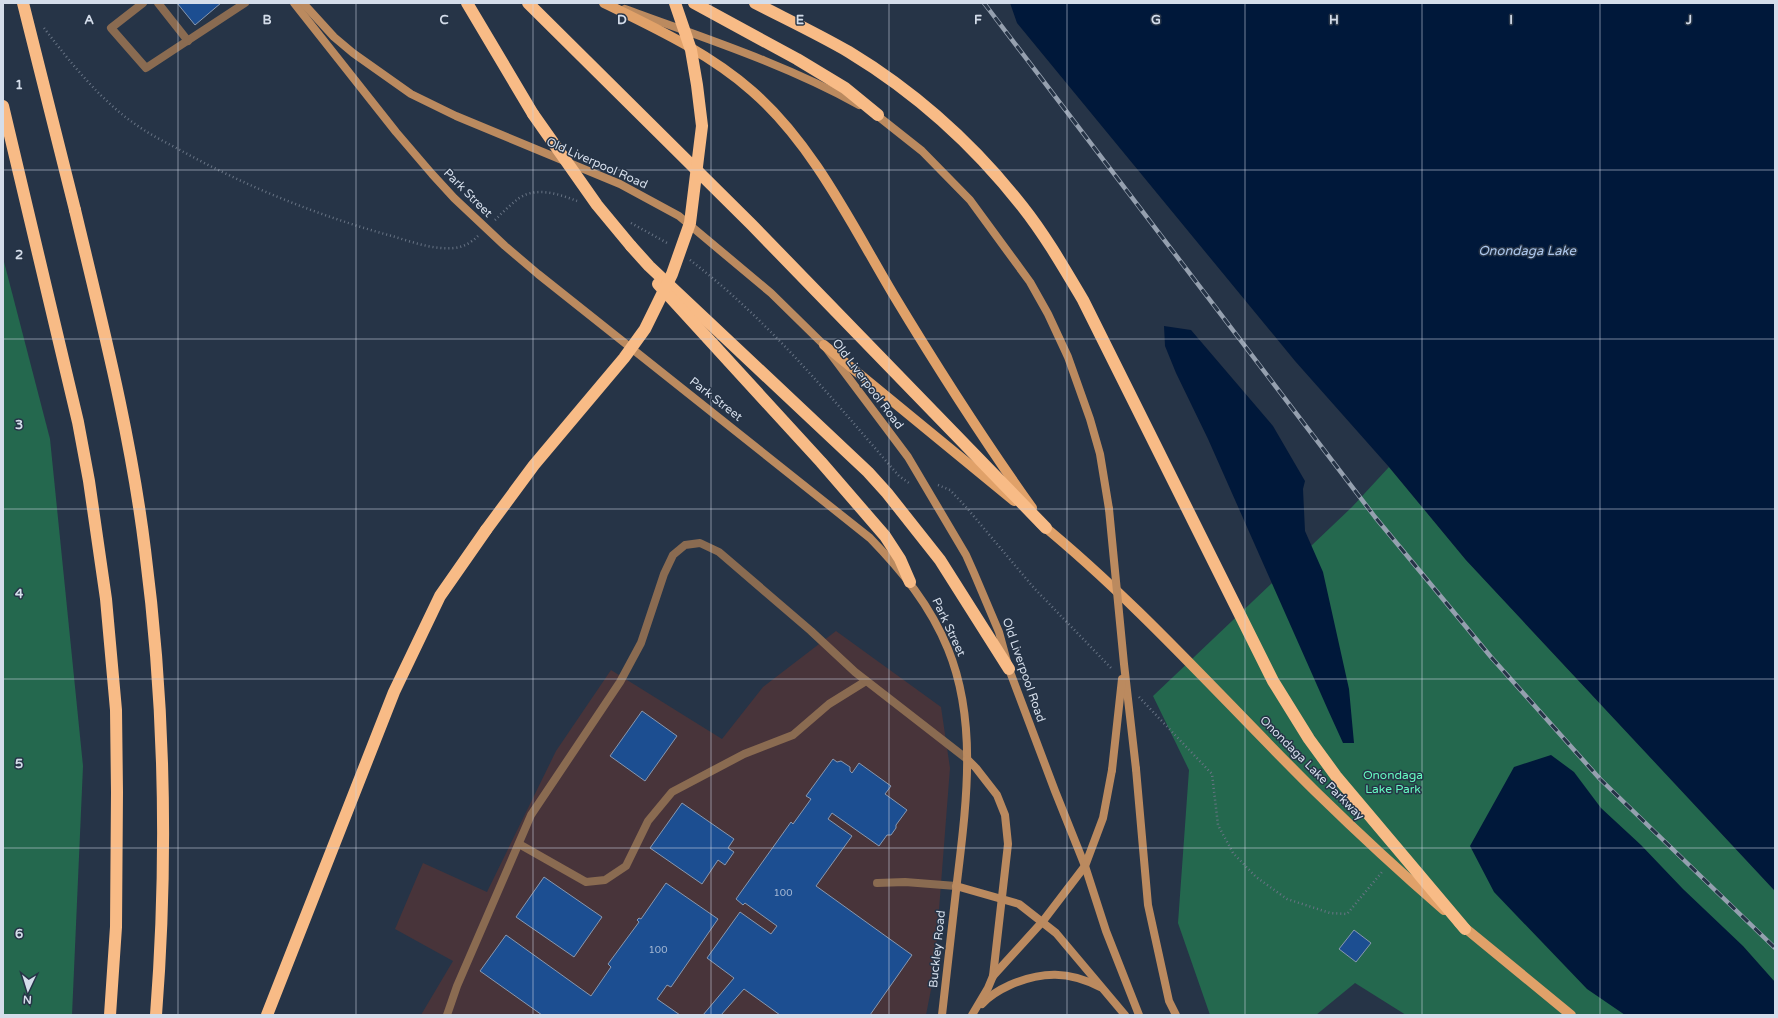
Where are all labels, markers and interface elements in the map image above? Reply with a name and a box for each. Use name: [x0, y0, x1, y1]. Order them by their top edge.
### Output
text: A: [84, 12, 94, 28]
text: B: [262, 12, 272, 28]
text: C: [439, 12, 449, 28]
text: D: [617, 12, 627, 28]
text: E: [796, 12, 804, 28]
text: F: [974, 12, 982, 28]
text: G: [1151, 12, 1161, 28]
text: H: [1329, 12, 1339, 28]
text: I: [1509, 12, 1513, 28]
text: J: [1685, 12, 1692, 28]
text: 1: [15, 77, 23, 93]
street label: Old Liverpool Road: [544, 134, 650, 192]
street label: Park Street: [441, 166, 496, 221]
water label: Onondaga Lake: [1478, 243, 1576, 259]
text: 2: [15, 247, 23, 263]
street label: Old Liverpool Road: [830, 336, 906, 432]
street label: Park Street: [687, 374, 745, 424]
text: 3: [15, 417, 23, 433]
text: 4: [15, 586, 24, 602]
street label: Park Street: [929, 595, 969, 659]
street label: Old Liverpool Road: [1000, 616, 1048, 724]
street label: Onondaga Lake Parkway: [1257, 713, 1367, 823]
text: 5: [15, 756, 23, 772]
park label: Onondaga Lake Park: [1363, 768, 1423, 796]
house number: 100: [774, 887, 792, 899]
street label: Buckley Road: [926, 910, 948, 988]
text: 6: [15, 926, 23, 942]
house number: 100: [649, 944, 667, 956]
north arrow: [8, 970, 48, 1010]
text: N: [22, 993, 32, 1006]

